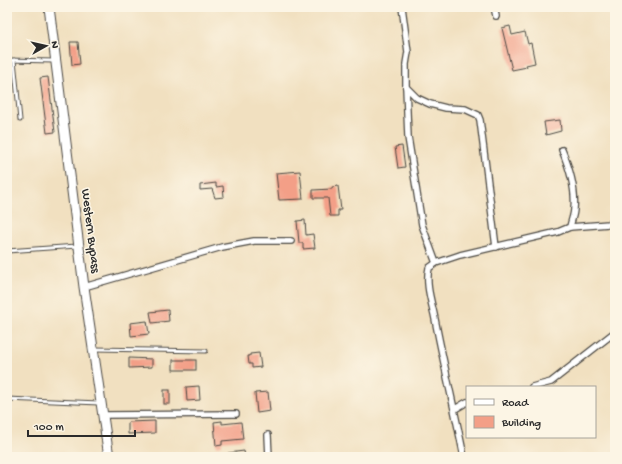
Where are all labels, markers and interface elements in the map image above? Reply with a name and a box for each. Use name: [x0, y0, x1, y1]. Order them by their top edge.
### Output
north arrow: [26, 26, 66, 66]
text: N: [47, 40, 60, 49]
street label: Western Bypass: [77, 188, 103, 275]
legend: [466, 386, 596, 438]
text: Road: [502, 397, 529, 411]
scale bar: [28, 412, 135, 438]
text: Building: [501, 417, 541, 431]
text: 100 m: [33, 421, 64, 435]

